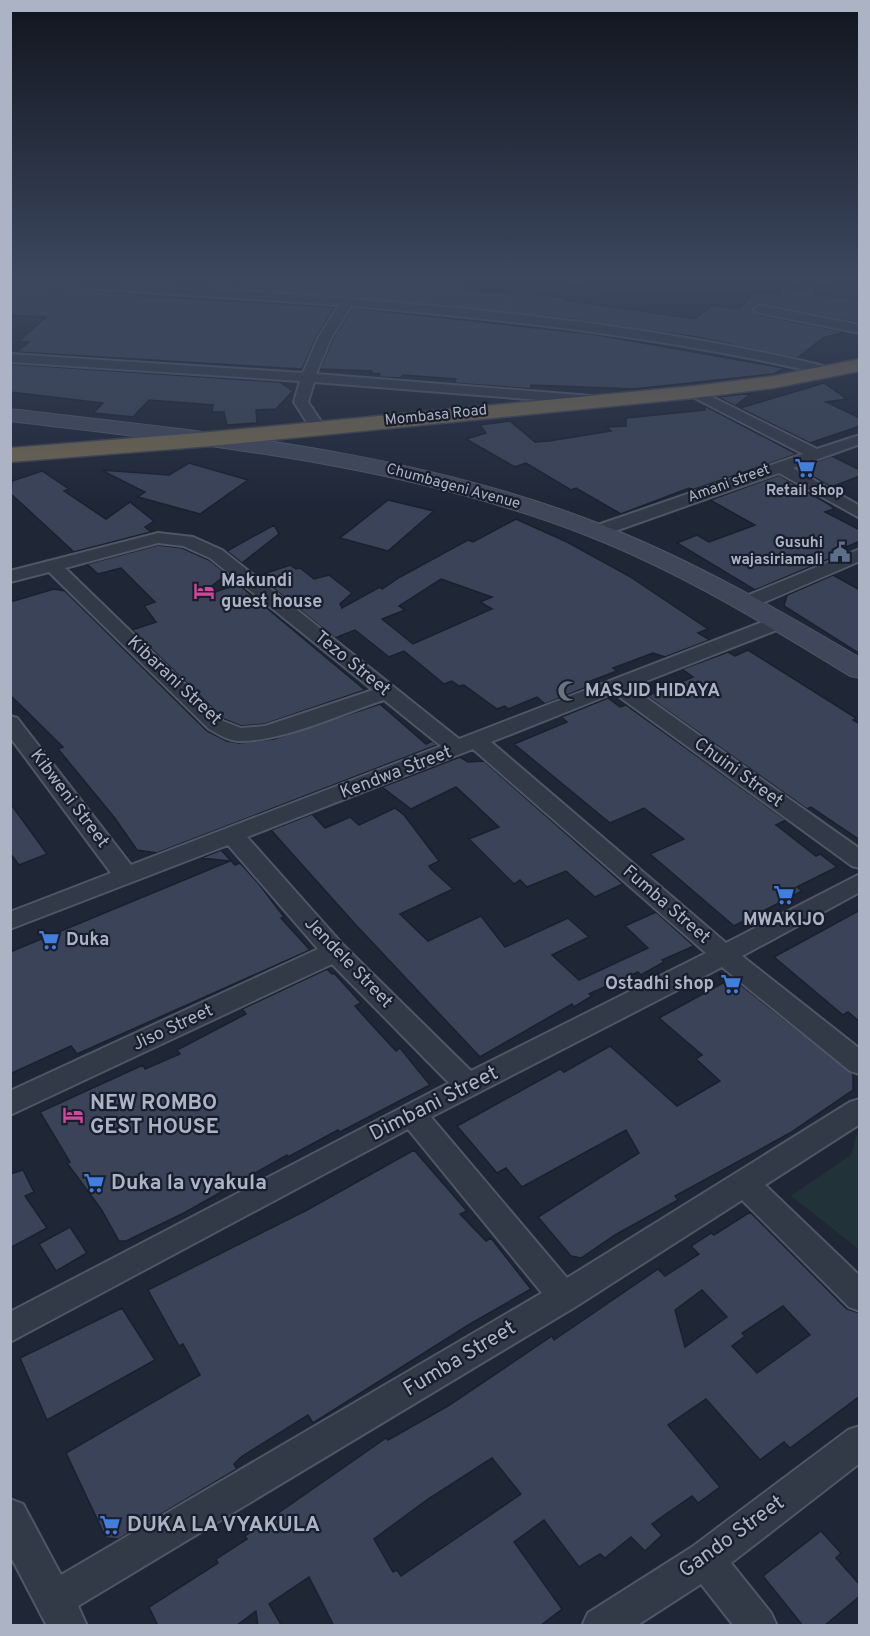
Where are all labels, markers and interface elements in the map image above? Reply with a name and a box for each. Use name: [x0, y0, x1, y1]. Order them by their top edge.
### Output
street label: Mombasa Road: [384, 401, 488, 431]
supermarket icon: Retail shop: [793, 456, 817, 480]
street label: Chumbageni Avenue: [384, 460, 522, 514]
street label: Amani street: [685, 460, 773, 508]
place label: Retail shop: [766, 482, 844, 501]
place label: Gusuhi wajasiriamali: [730, 534, 823, 570]
public building icon: Gusuhi wajasiriamali: [828, 540, 852, 564]
place label: Makundi guest house: [221, 570, 322, 614]
hotel icon: Makundi guest house: [192, 579, 216, 603]
street label: Tezo Street: [309, 626, 395, 702]
street label: Kibarani Street: [122, 631, 226, 731]
mosque icon: MASJID HIDAYA: [556, 679, 580, 703]
place label: MASJID HIDAYA: [585, 680, 720, 703]
street label: Chuini Street: [689, 733, 787, 813]
street label: Kendwa Street: [337, 741, 455, 805]
street label: Kibweni Street: [24, 745, 114, 853]
street label: Fumba Street: [617, 861, 715, 949]
supermarket icon: MWAKIJO: [772, 883, 796, 907]
place label: MWAKIJO: [743, 909, 825, 932]
street label: Jendele Street: [299, 913, 397, 1013]
supermarket icon: Duka: [37, 928, 61, 952]
place label: Duka: [66, 929, 109, 952]
supermarket icon: Ostadhi shop: [719, 972, 743, 996]
place label: Ostadhi shop: [605, 973, 714, 996]
street label: Jiso Street: [129, 999, 217, 1057]
street label: Dimbani Street: [365, 1060, 503, 1148]
place label: NEW ROMBO GEST HOUSE: [90, 1090, 219, 1141]
hotel icon: NEW ROMBO GEST HOUSE: [61, 1103, 85, 1127]
place label: Duka la vyakula: [111, 1170, 267, 1197]
supermarket icon: Duka la vyakula: [82, 1171, 106, 1195]
street label: Fumba Street: [399, 1315, 521, 1403]
street label: Gando Street: [674, 1490, 790, 1584]
place label: DUKA LA VYAKULA: [127, 1512, 320, 1539]
supermarket icon: DUKA LA VYAKULA: [98, 1513, 122, 1537]

